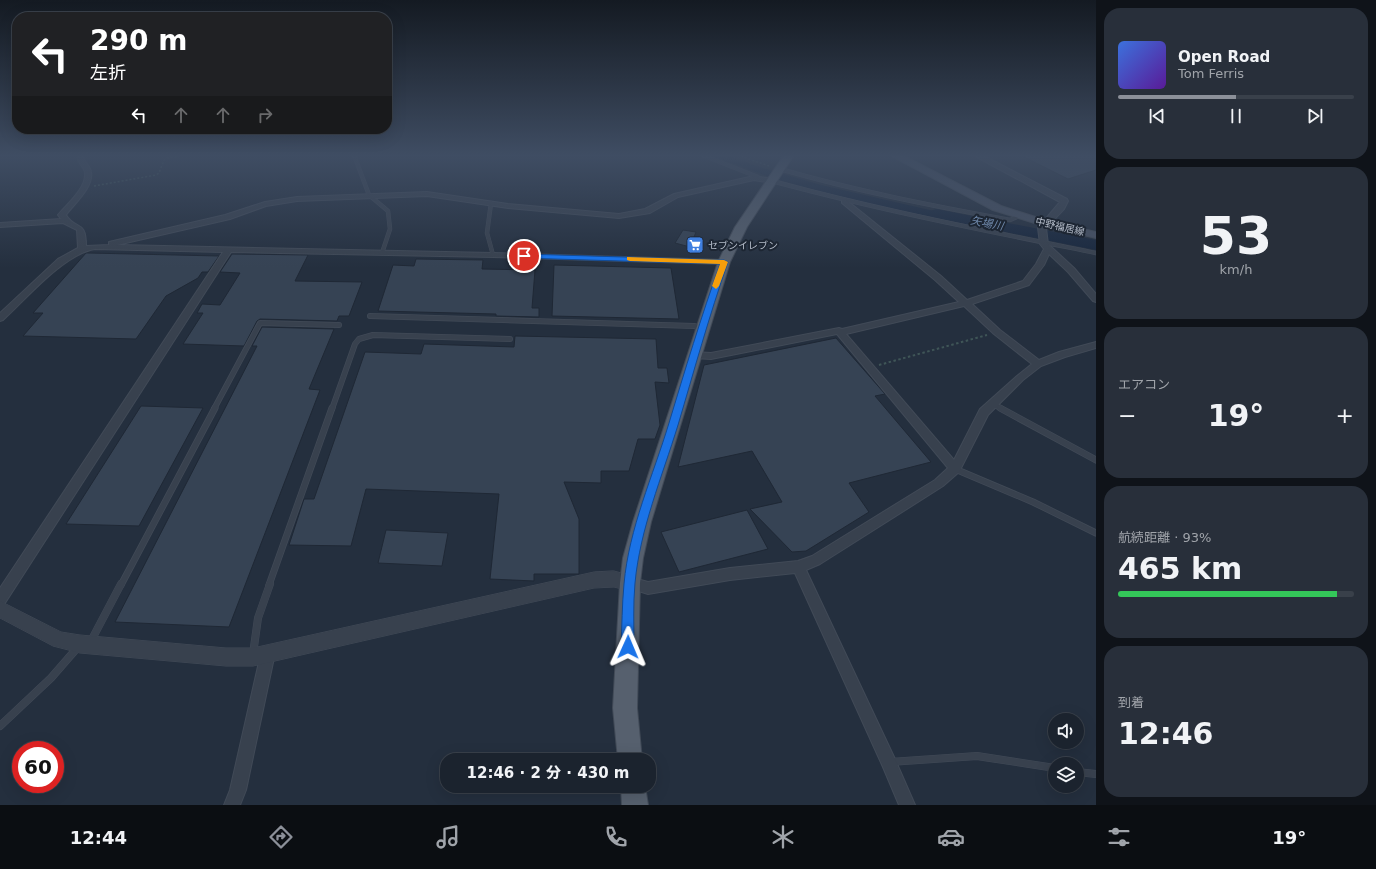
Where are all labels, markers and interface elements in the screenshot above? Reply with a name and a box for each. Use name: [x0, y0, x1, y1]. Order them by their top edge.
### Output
text: 290 m: [90, 24, 187, 57]
icon: left: [24, 28, 76, 80]
text: Open Road: [1178, 48, 1270, 66]
text: 左折: [90, 62, 126, 83]
text: Tom Ferris: [1178, 66, 1244, 81]
icon: left: [128, 104, 150, 126]
icon: ahead: [170, 104, 192, 126]
icon: ahead: [212, 104, 234, 126]
icon: right: [254, 104, 276, 126]
icon: previous: [1146, 105, 1168, 127]
icon: pause: [1225, 105, 1247, 127]
icon: next: [1304, 105, 1326, 127]
text: 53: [1200, 206, 1272, 266]
water label: 矢場川: [969, 214, 1005, 233]
street label: 中野福居線: [1034, 216, 1085, 237]
supermarket icon: セブンイレブン: [685, 235, 705, 255]
pin: [507, 239, 541, 273]
place label: セブンイレブン: [708, 240, 778, 251]
icon: arrive: [513, 245, 535, 267]
text: km/h: [1220, 262, 1252, 277]
text: エアコン: [1118, 377, 1170, 392]
text: 19°: [1208, 398, 1264, 433]
text: −: [1118, 403, 1136, 428]
text: +: [1336, 403, 1354, 428]
text: 航続距離 · 93%: [1118, 530, 1211, 545]
text: 465 km: [1118, 551, 1242, 586]
position arrow: [607, 626, 649, 668]
text: 到着: [1118, 695, 1144, 710]
map controls: [1048, 713, 1084, 793]
button: sound: [1048, 713, 1084, 749]
text: 12:46: [1118, 716, 1214, 751]
speed limit sign: 60: [12, 741, 64, 793]
button: layers: [1048, 757, 1084, 793]
text: 12:46 · 2 分 · 430 m: [467, 764, 629, 782]
icon: directions: [267, 823, 295, 851]
icon: music: [434, 823, 462, 851]
icon: phone: [602, 823, 630, 851]
icon: climate: [769, 823, 797, 851]
icon: car: [937, 823, 965, 851]
icon: filters: [1105, 823, 1133, 851]
text: 12:44: [70, 827, 127, 848]
text: 19°: [1272, 827, 1306, 848]

